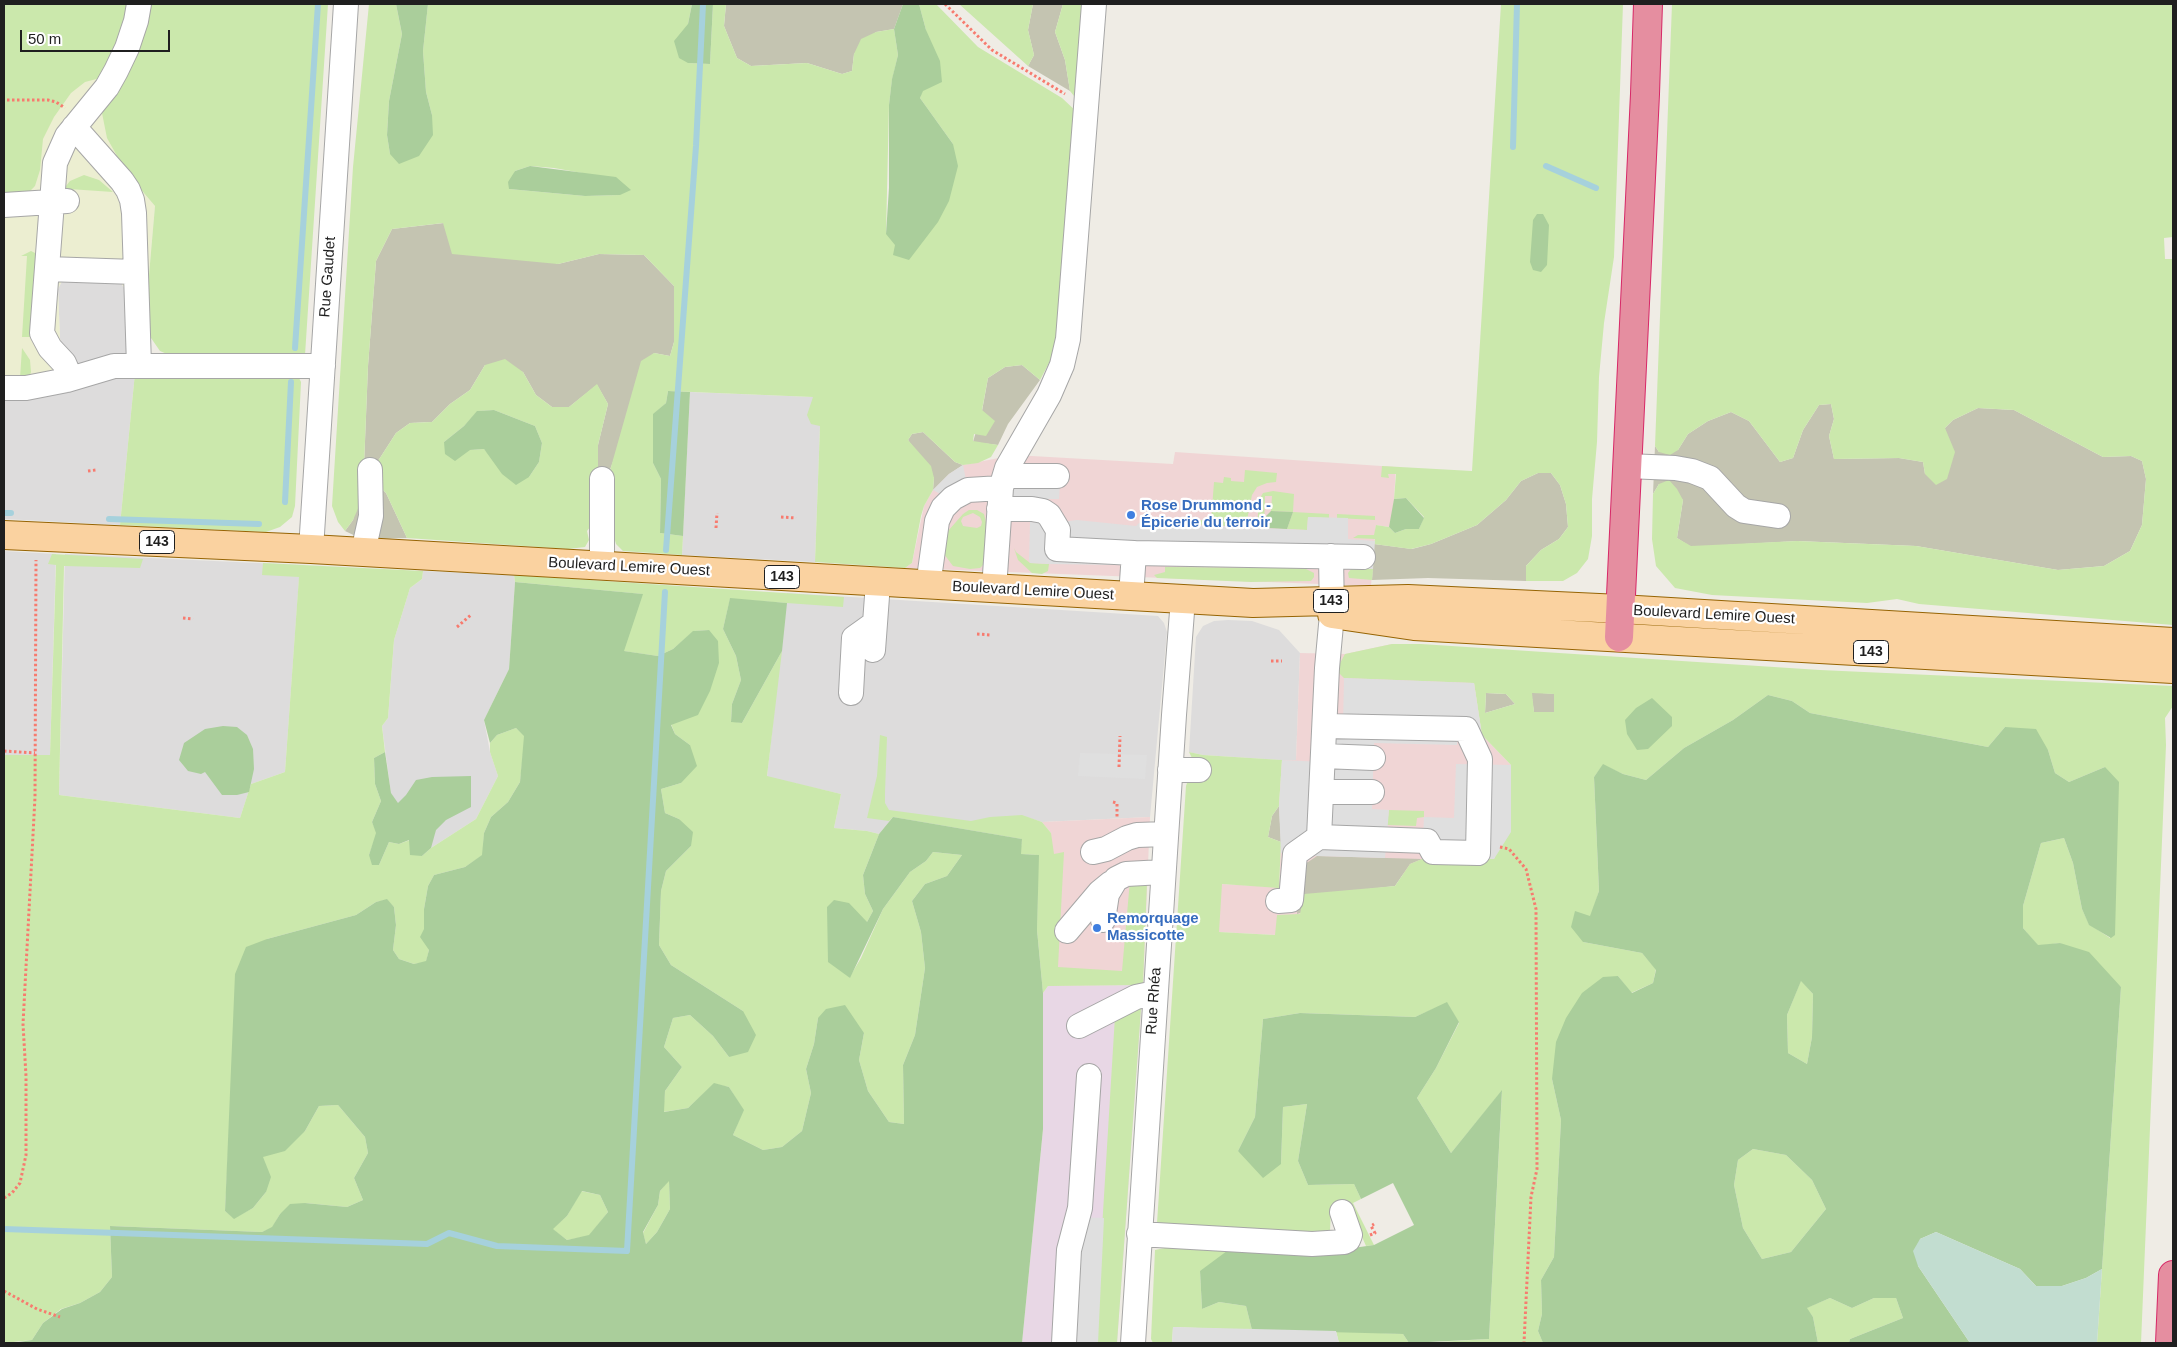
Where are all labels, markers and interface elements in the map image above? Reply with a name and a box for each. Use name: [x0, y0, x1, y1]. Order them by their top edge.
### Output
scale bar: [22, 20, 172, 52]
text: 50 m: [28, 30, 61, 47]
street label: Rue Gaudet: [316, 236, 340, 318]
place label: Rose Drummond - Épicerie du terroir: [1141, 497, 1271, 532]
marker: Rose Drummond - Épicerie du terroir: [1125, 509, 1137, 521]
road number: 143: [140, 530, 174, 554]
street label: Boulevard Lemire Ouest: [548, 554, 710, 580]
road number: 143: [764, 566, 800, 588]
street label: Boulevard Lemire Ouest: [952, 578, 1114, 604]
road number: 143: [1314, 590, 1348, 612]
street label: Boulevard Lemire Ouest: [1633, 602, 1795, 628]
road number: 143: [1854, 640, 1888, 664]
place label: Remorquage Massicotte: [1107, 910, 1199, 945]
marker: Remorquage Massicotte: [1091, 922, 1103, 934]
street label: Rue Rhéa: [1143, 967, 1165, 1035]

